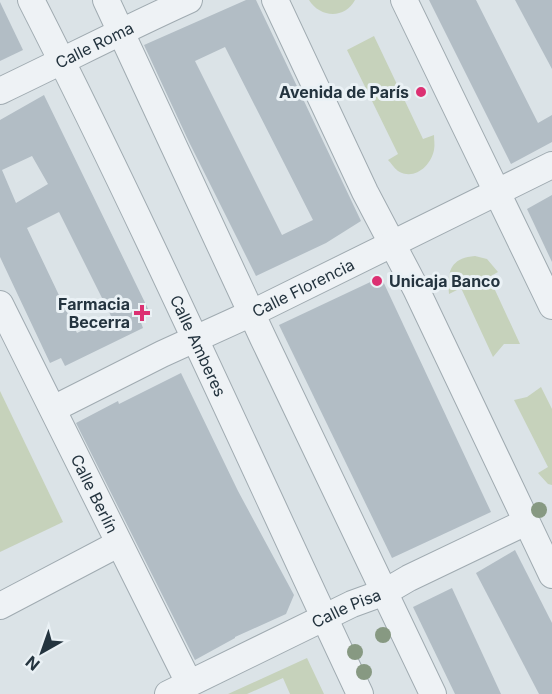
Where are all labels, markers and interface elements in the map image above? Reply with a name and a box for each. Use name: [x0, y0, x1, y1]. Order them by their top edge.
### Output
street label: Calle Roma: [52, 17, 137, 73]
place label: Avenida de París: [279, 82, 409, 102]
marker: Avenida de París: [414, 85, 428, 99]
street label: Calle Florencia: [249, 254, 358, 321]
place label: Unicaja Banco: [389, 271, 501, 291]
marker: Unicaja Banco: [370, 274, 384, 288]
street label: Calle Amberes: [166, 292, 230, 400]
place label: Farmacia Becerra: [58, 294, 130, 332]
marker: Farmacia Becerra: [135, 306, 149, 320]
street label: Calle Berlín: [67, 451, 123, 536]
street label: Calle Pisa: [308, 584, 384, 632]
north arrow: [12, 622, 72, 682]
text: N: [21, 652, 43, 675]

